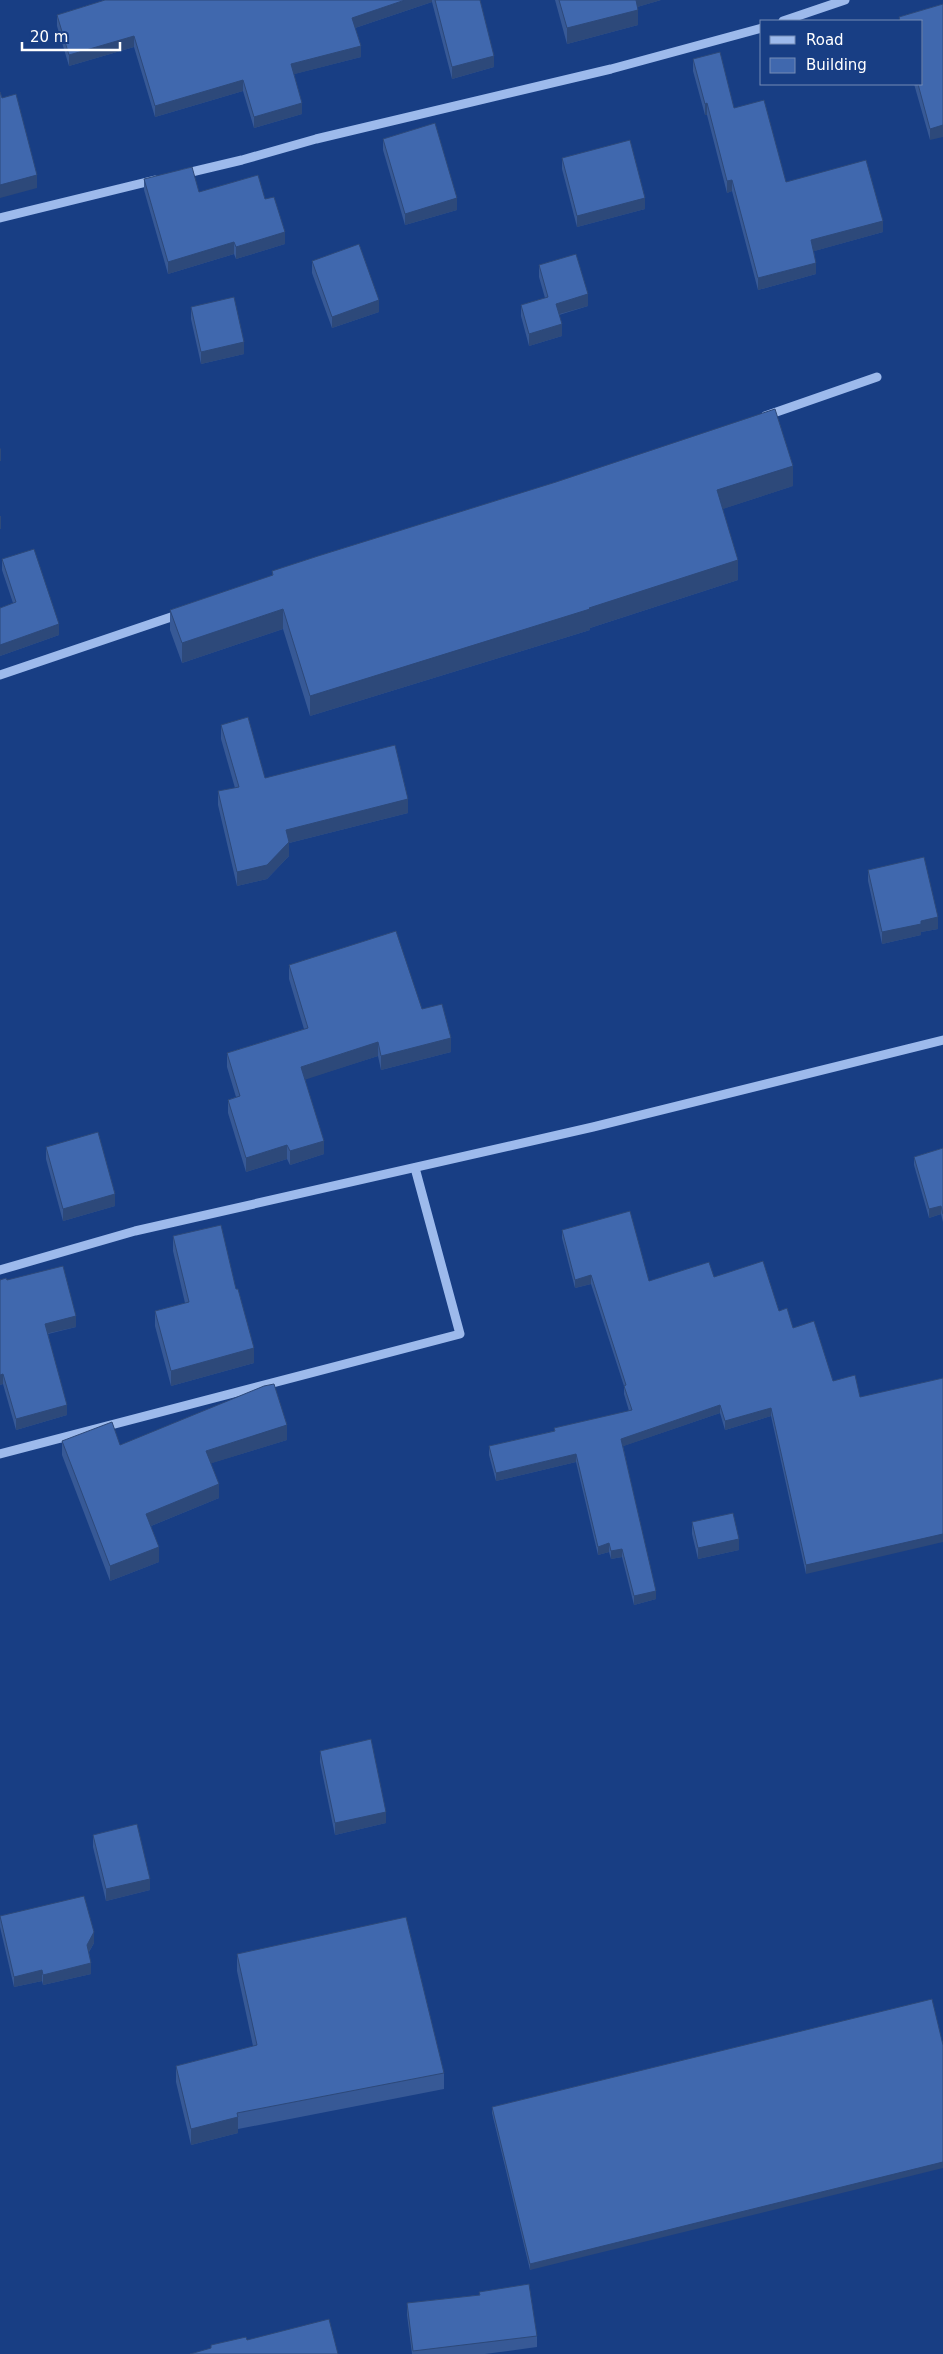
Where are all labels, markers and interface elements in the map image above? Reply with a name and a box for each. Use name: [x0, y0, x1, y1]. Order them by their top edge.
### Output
scale bar: [22, 20, 120, 52]
legend: [760, 20, 923, 85]
text: 20 m: [30, 28, 68, 46]
text: Road: [806, 31, 844, 49]
text: Building: [806, 56, 867, 74]

